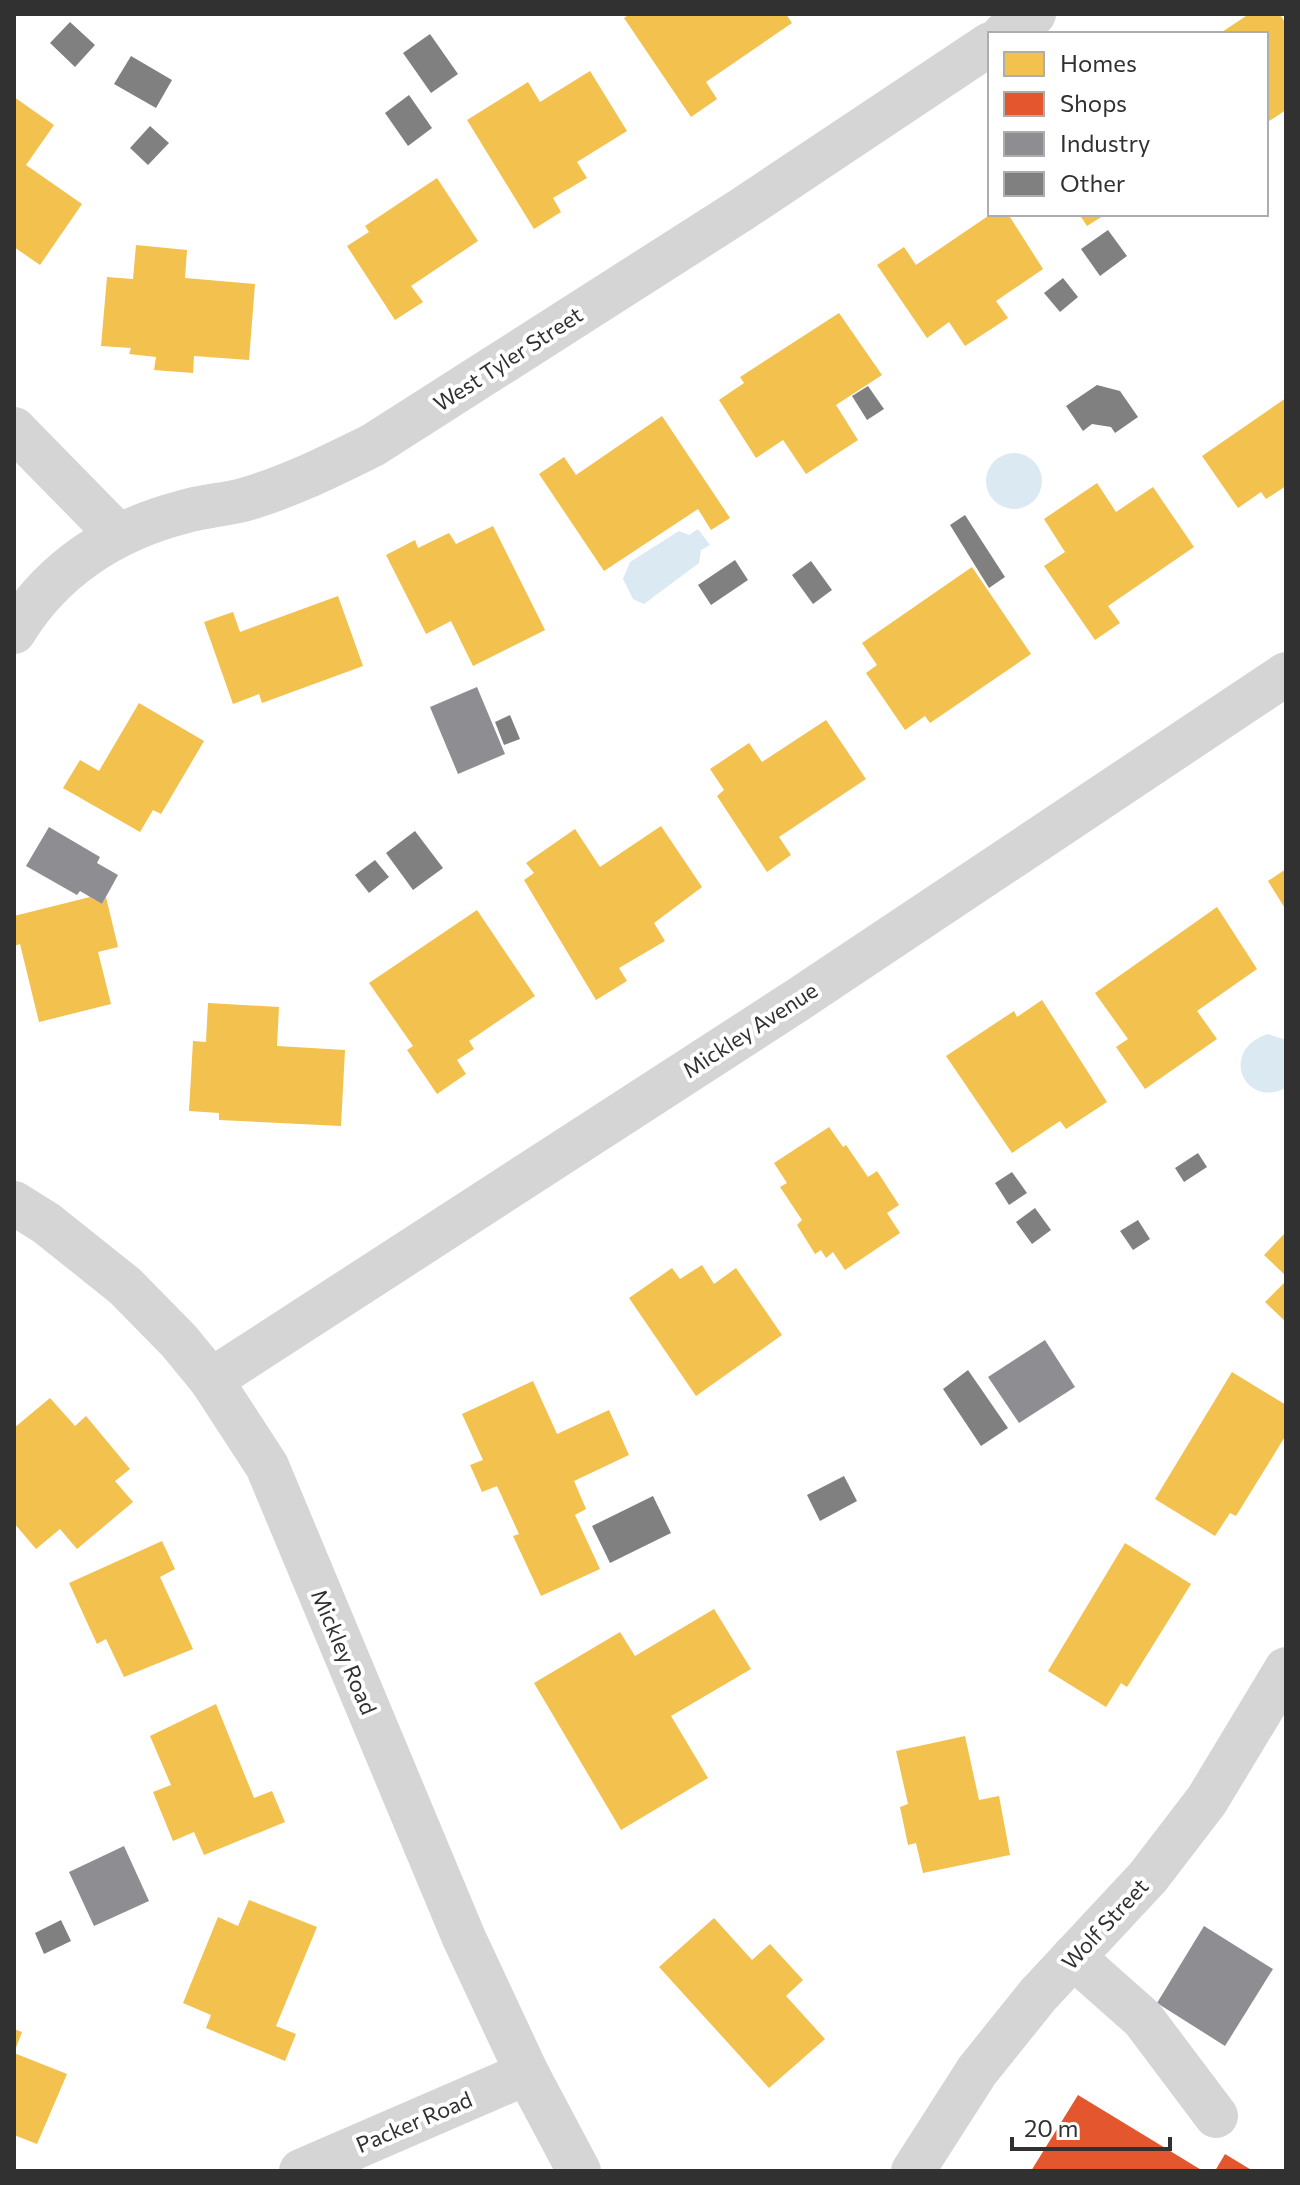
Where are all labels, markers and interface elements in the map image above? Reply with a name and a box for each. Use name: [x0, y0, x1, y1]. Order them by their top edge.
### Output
legend: [988, 32, 1268, 216]
text: Homes: [1060, 48, 1137, 77]
text: Shops: [1060, 88, 1127, 117]
text: Industry: [1060, 128, 1150, 157]
text: Other: [1060, 168, 1126, 197]
street label: West Tyler Street: [428, 300, 587, 417]
street label: Mickley Avenue: [677, 976, 822, 1083]
street label: Mickley Road: [306, 1585, 383, 1718]
street label: Wolf Street: [1056, 1873, 1154, 1975]
street label: Packer Road: [352, 2085, 476, 2158]
scale bar: [1012, 2101, 1170, 2151]
text: 20 m: [1024, 2113, 1078, 2142]

